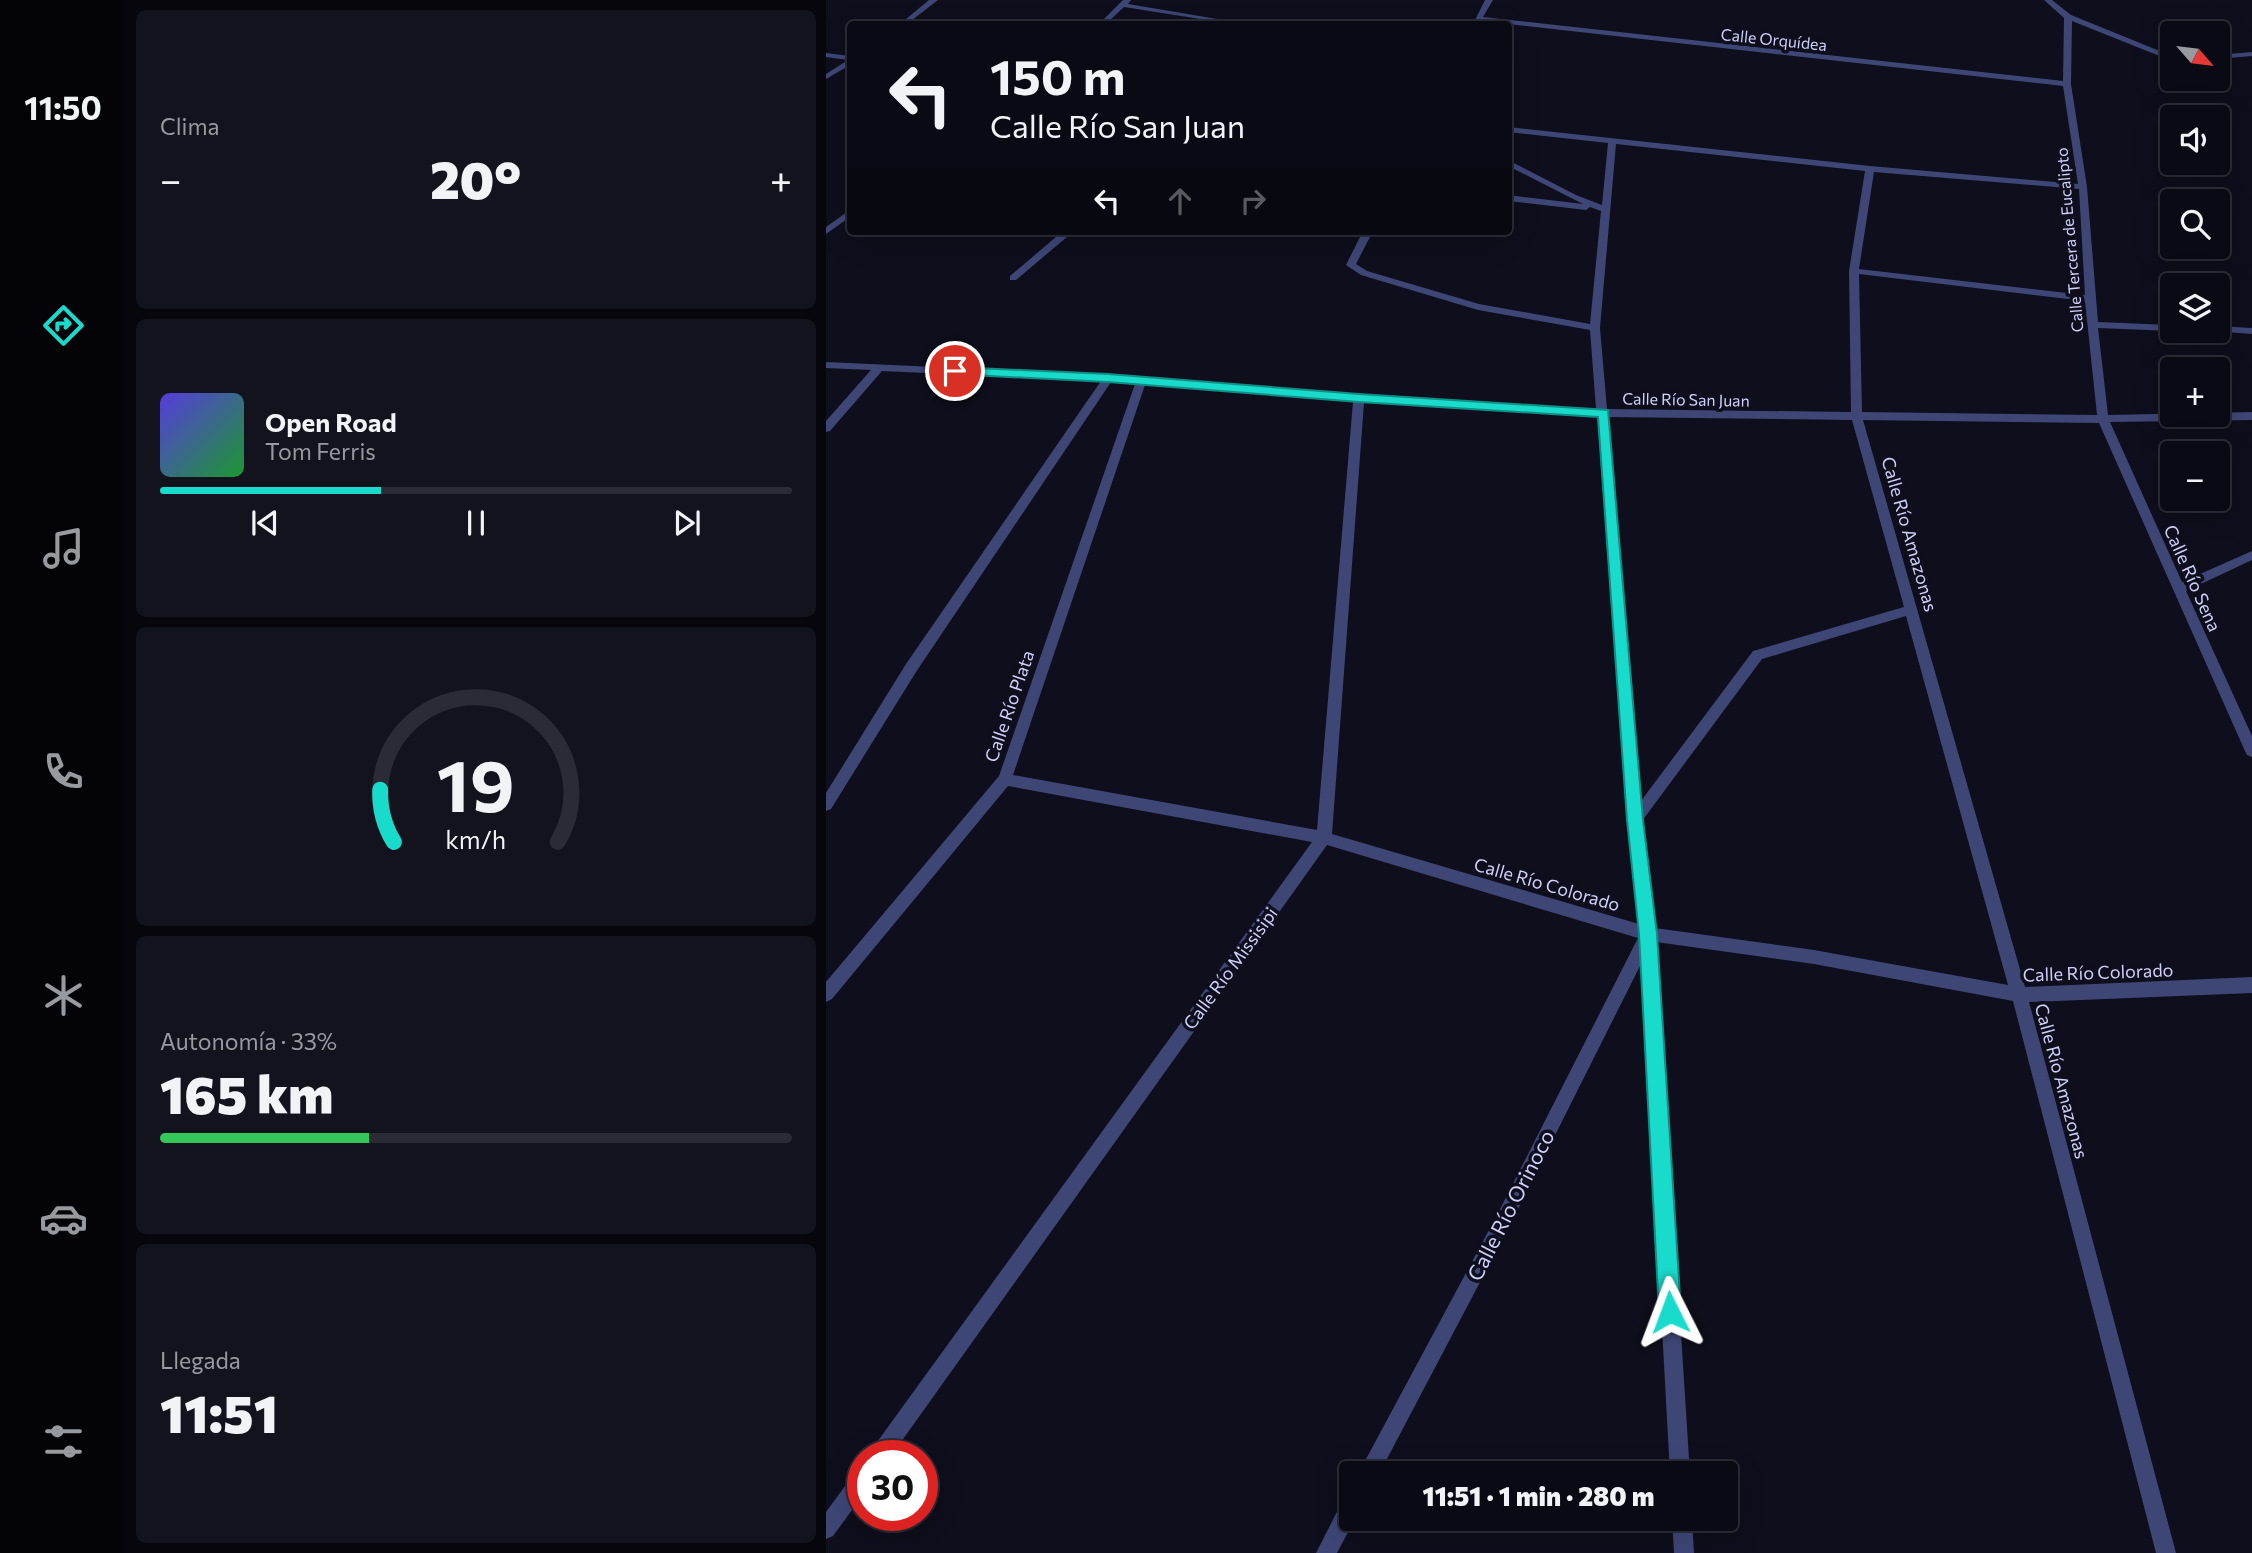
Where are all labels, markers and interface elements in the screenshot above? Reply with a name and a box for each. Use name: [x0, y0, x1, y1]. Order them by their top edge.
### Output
north arrow: [2160, 21, 2230, 91]
map controls: [2160, 21, 2230, 511]
street label: Calle Orquídea: [1720, 24, 1828, 54]
text: 150 m: [990, 45, 1125, 105]
icon: left: [875, 49, 966, 140]
text: 11:50: [24, 87, 102, 127]
text: Calle Río San Juan: [990, 105, 1245, 145]
button: sound: [2160, 105, 2230, 175]
text: Clima: [160, 112, 220, 140]
text: 20°: [430, 146, 521, 210]
street label: Calle Tercera de Eucalipto: [2051, 147, 2087, 333]
text: −: [160, 155, 182, 202]
text: +: [770, 155, 792, 202]
icon: left: [1088, 182, 1126, 220]
icon: ahead: [1161, 182, 1199, 220]
icon: right: [1234, 182, 1272, 220]
button: search: [2160, 189, 2230, 259]
button: layers: [2160, 273, 2230, 343]
icon: directions: [39, 301, 88, 350]
pin: [925, 341, 985, 401]
icon: arrive: [936, 352, 974, 390]
button: +: [2160, 357, 2230, 427]
street label: Calle Río San Juan: [1622, 388, 1750, 410]
text: Open Road: [265, 406, 397, 437]
text: Tom Ferris: [265, 437, 376, 465]
button: −: [2160, 441, 2230, 511]
street label: Calle Río Amazonas: [1877, 454, 1943, 614]
icon: previous: [246, 504, 284, 542]
icon: pause: [457, 504, 495, 542]
icon: next: [668, 504, 706, 542]
street label: Calle Río Sena: [2160, 521, 2226, 635]
icon: music: [39, 524, 88, 573]
street label: Calle Río Plata: [980, 647, 1038, 765]
text: 19: [437, 739, 515, 828]
icon: phone: [39, 747, 88, 796]
text: km/h: [446, 824, 506, 854]
street label: Calle Río Colorado: [1472, 853, 1622, 915]
street label: Calle Río Missisipi: [1178, 903, 1282, 1033]
street label: Calle Río Colorado: [2022, 958, 2174, 986]
icon: climate: [39, 971, 88, 1020]
street label: Calle Río Amazonas: [2031, 1001, 2093, 1161]
text: Autonomía · 33%: [160, 1027, 337, 1055]
text: 165 km: [160, 1061, 333, 1125]
street label: Calle Río Orinoco: [1461, 1126, 1559, 1284]
icon: car: [39, 1194, 88, 1243]
position arrow: [1633, 1275, 1707, 1349]
text: Llegada: [160, 1346, 241, 1374]
text: 11:51: [160, 1380, 278, 1444]
icon: filters: [39, 1417, 88, 1466]
speed limit sign: 30: [847, 1440, 938, 1531]
text: 11:51 · 1 min · 280 m: [1423, 1480, 1654, 1511]

